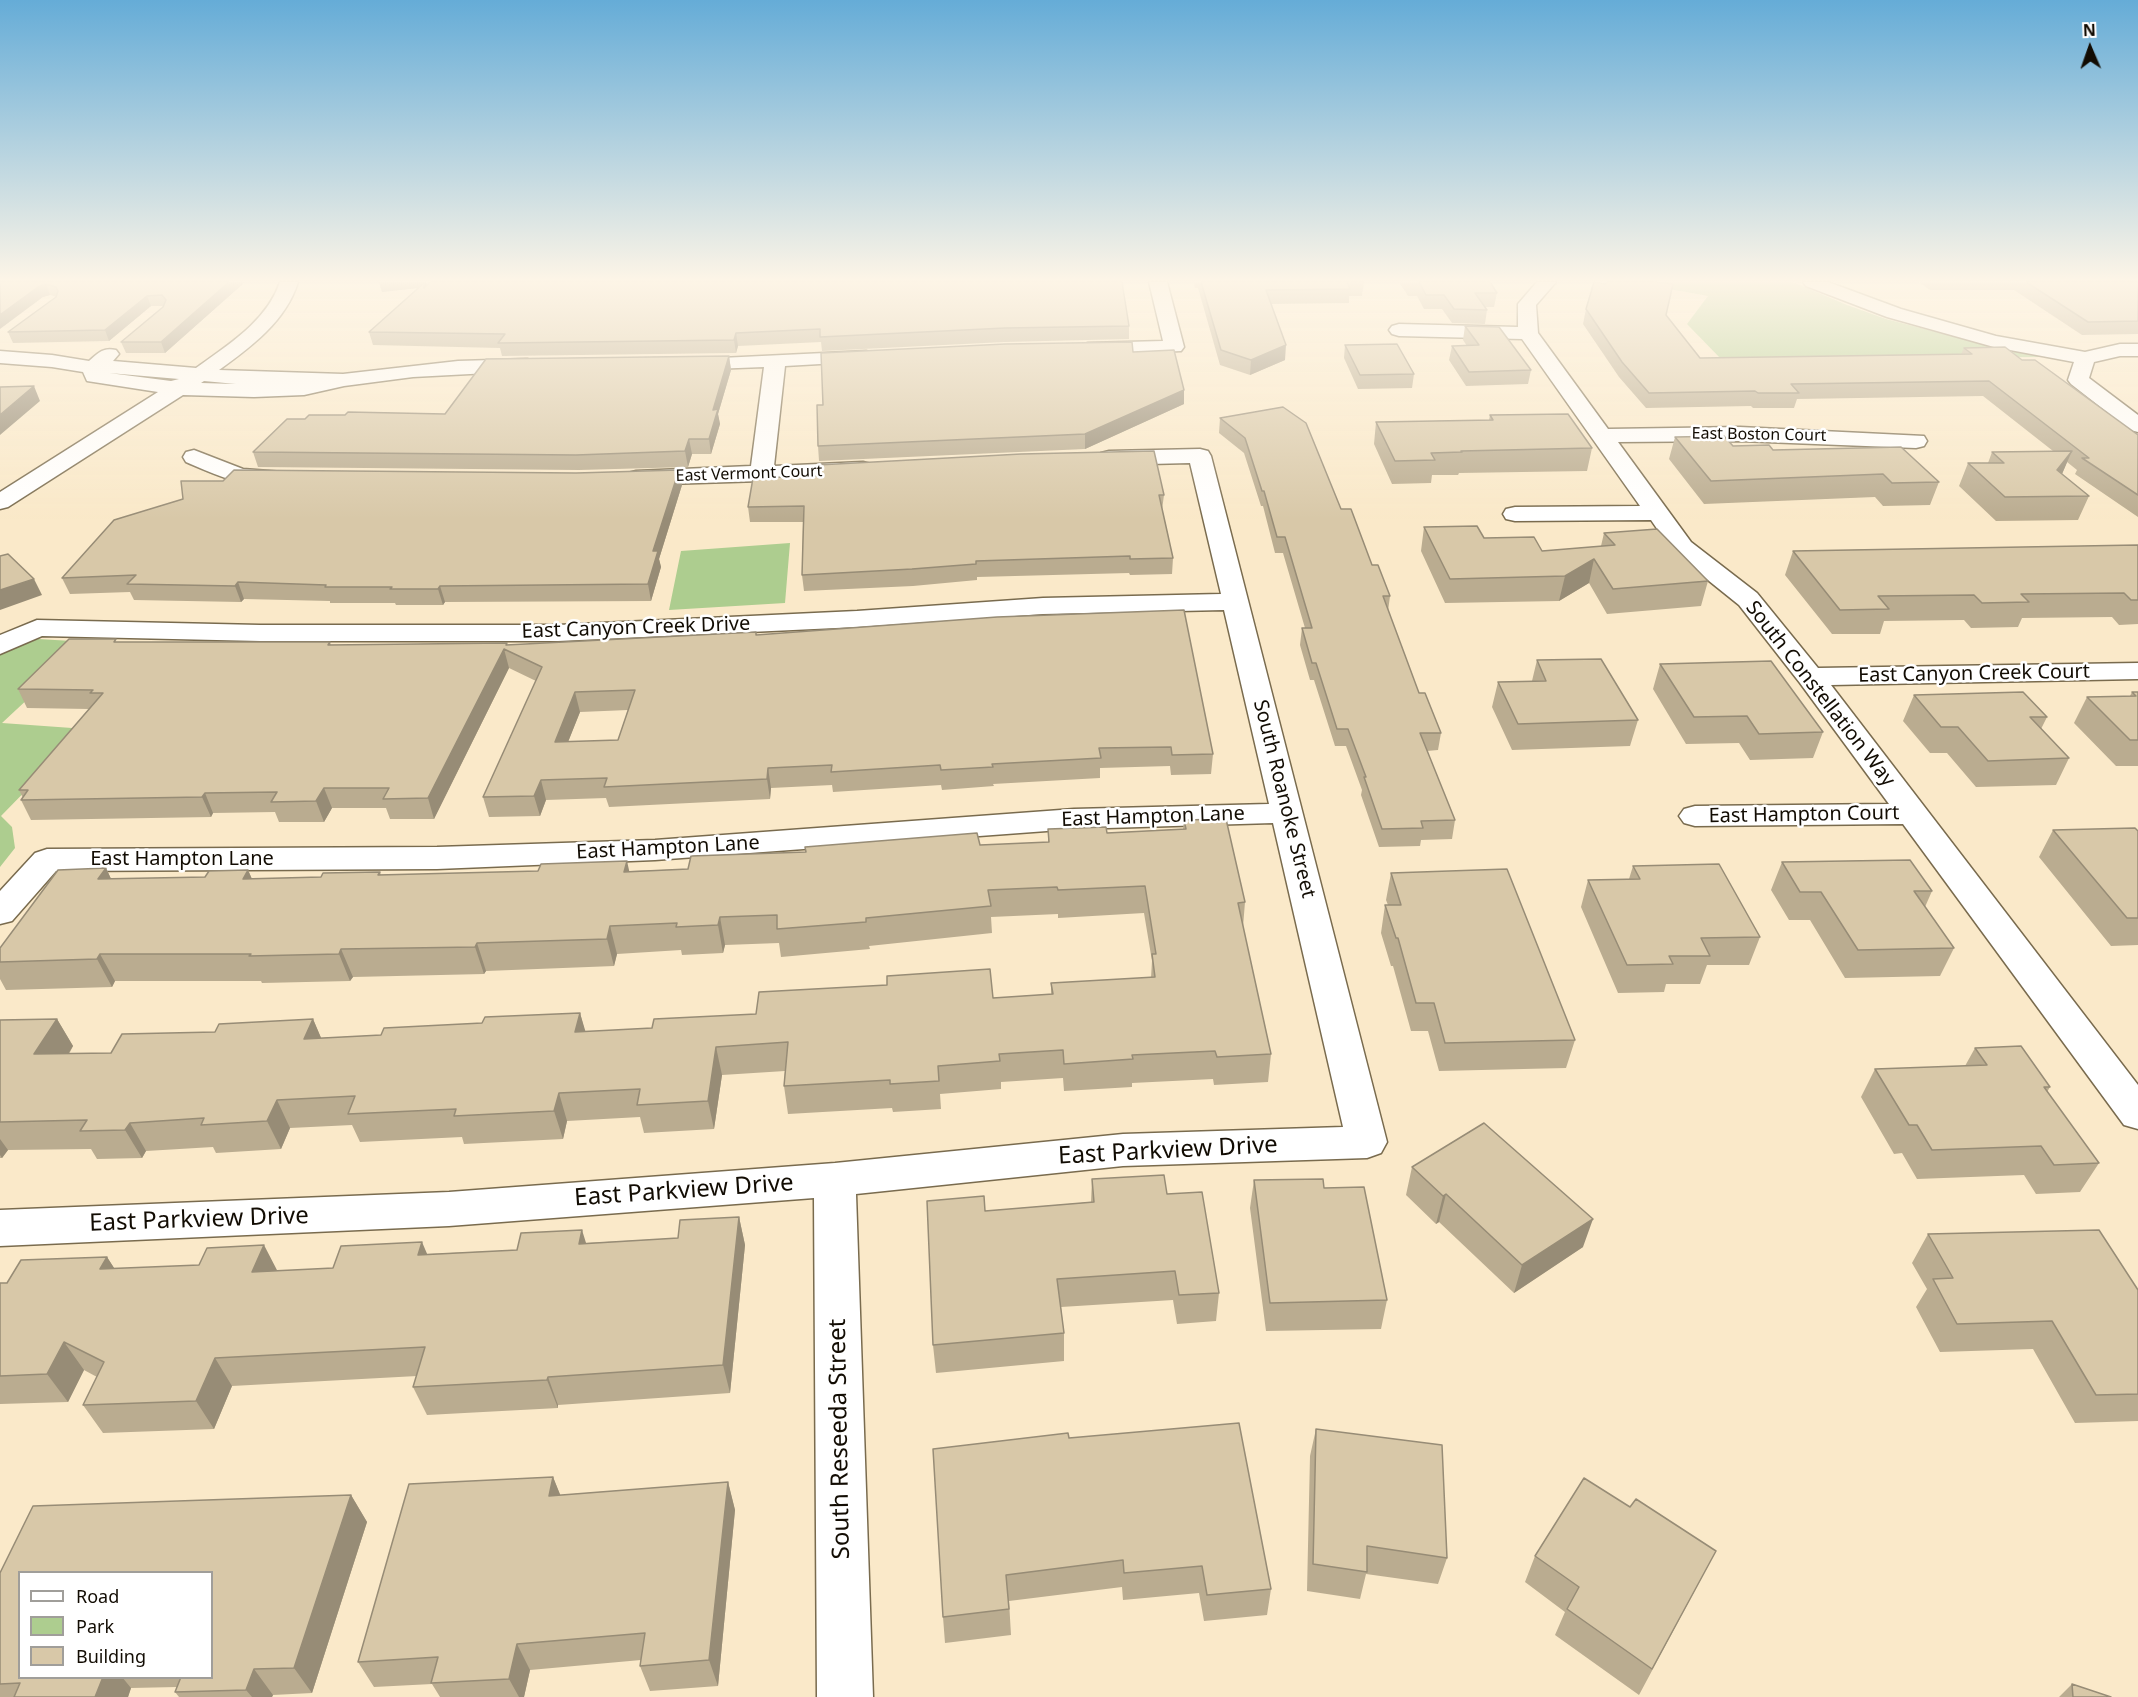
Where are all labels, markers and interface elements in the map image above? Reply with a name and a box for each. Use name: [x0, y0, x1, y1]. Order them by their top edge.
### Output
north arrow: [2060, 18, 2120, 78]
text: N: [2082, 19, 2096, 41]
street label: East Boston Court: [1691, 424, 1827, 446]
street label: East Vermont Court: [675, 462, 823, 486]
street label: South Constellation Way: [1740, 597, 1900, 791]
street label: East Canyon Creek Drive: [521, 612, 751, 644]
street label: East Canyon Creek Court: [1858, 660, 2090, 688]
street label: South Roanoke Street: [1248, 697, 1320, 901]
street label: East Hampton Court: [1708, 801, 1900, 829]
street label: East Hampton Lane: [1061, 802, 1245, 832]
street label: East Hampton Lane: [576, 831, 760, 865]
street label: East Hampton Lane: [90, 847, 274, 871]
street label: East Parkview Drive: [1057, 1131, 1279, 1171]
street label: East Parkview Drive: [573, 1169, 795, 1213]
street label: East Parkview Drive: [89, 1202, 309, 1238]
street label: South Reseeda Street: [824, 1318, 856, 1560]
legend: [18, 1571, 213, 1679]
text: Road: [76, 1584, 119, 1608]
text: Park: [76, 1614, 114, 1638]
text: Building: [76, 1644, 146, 1668]

